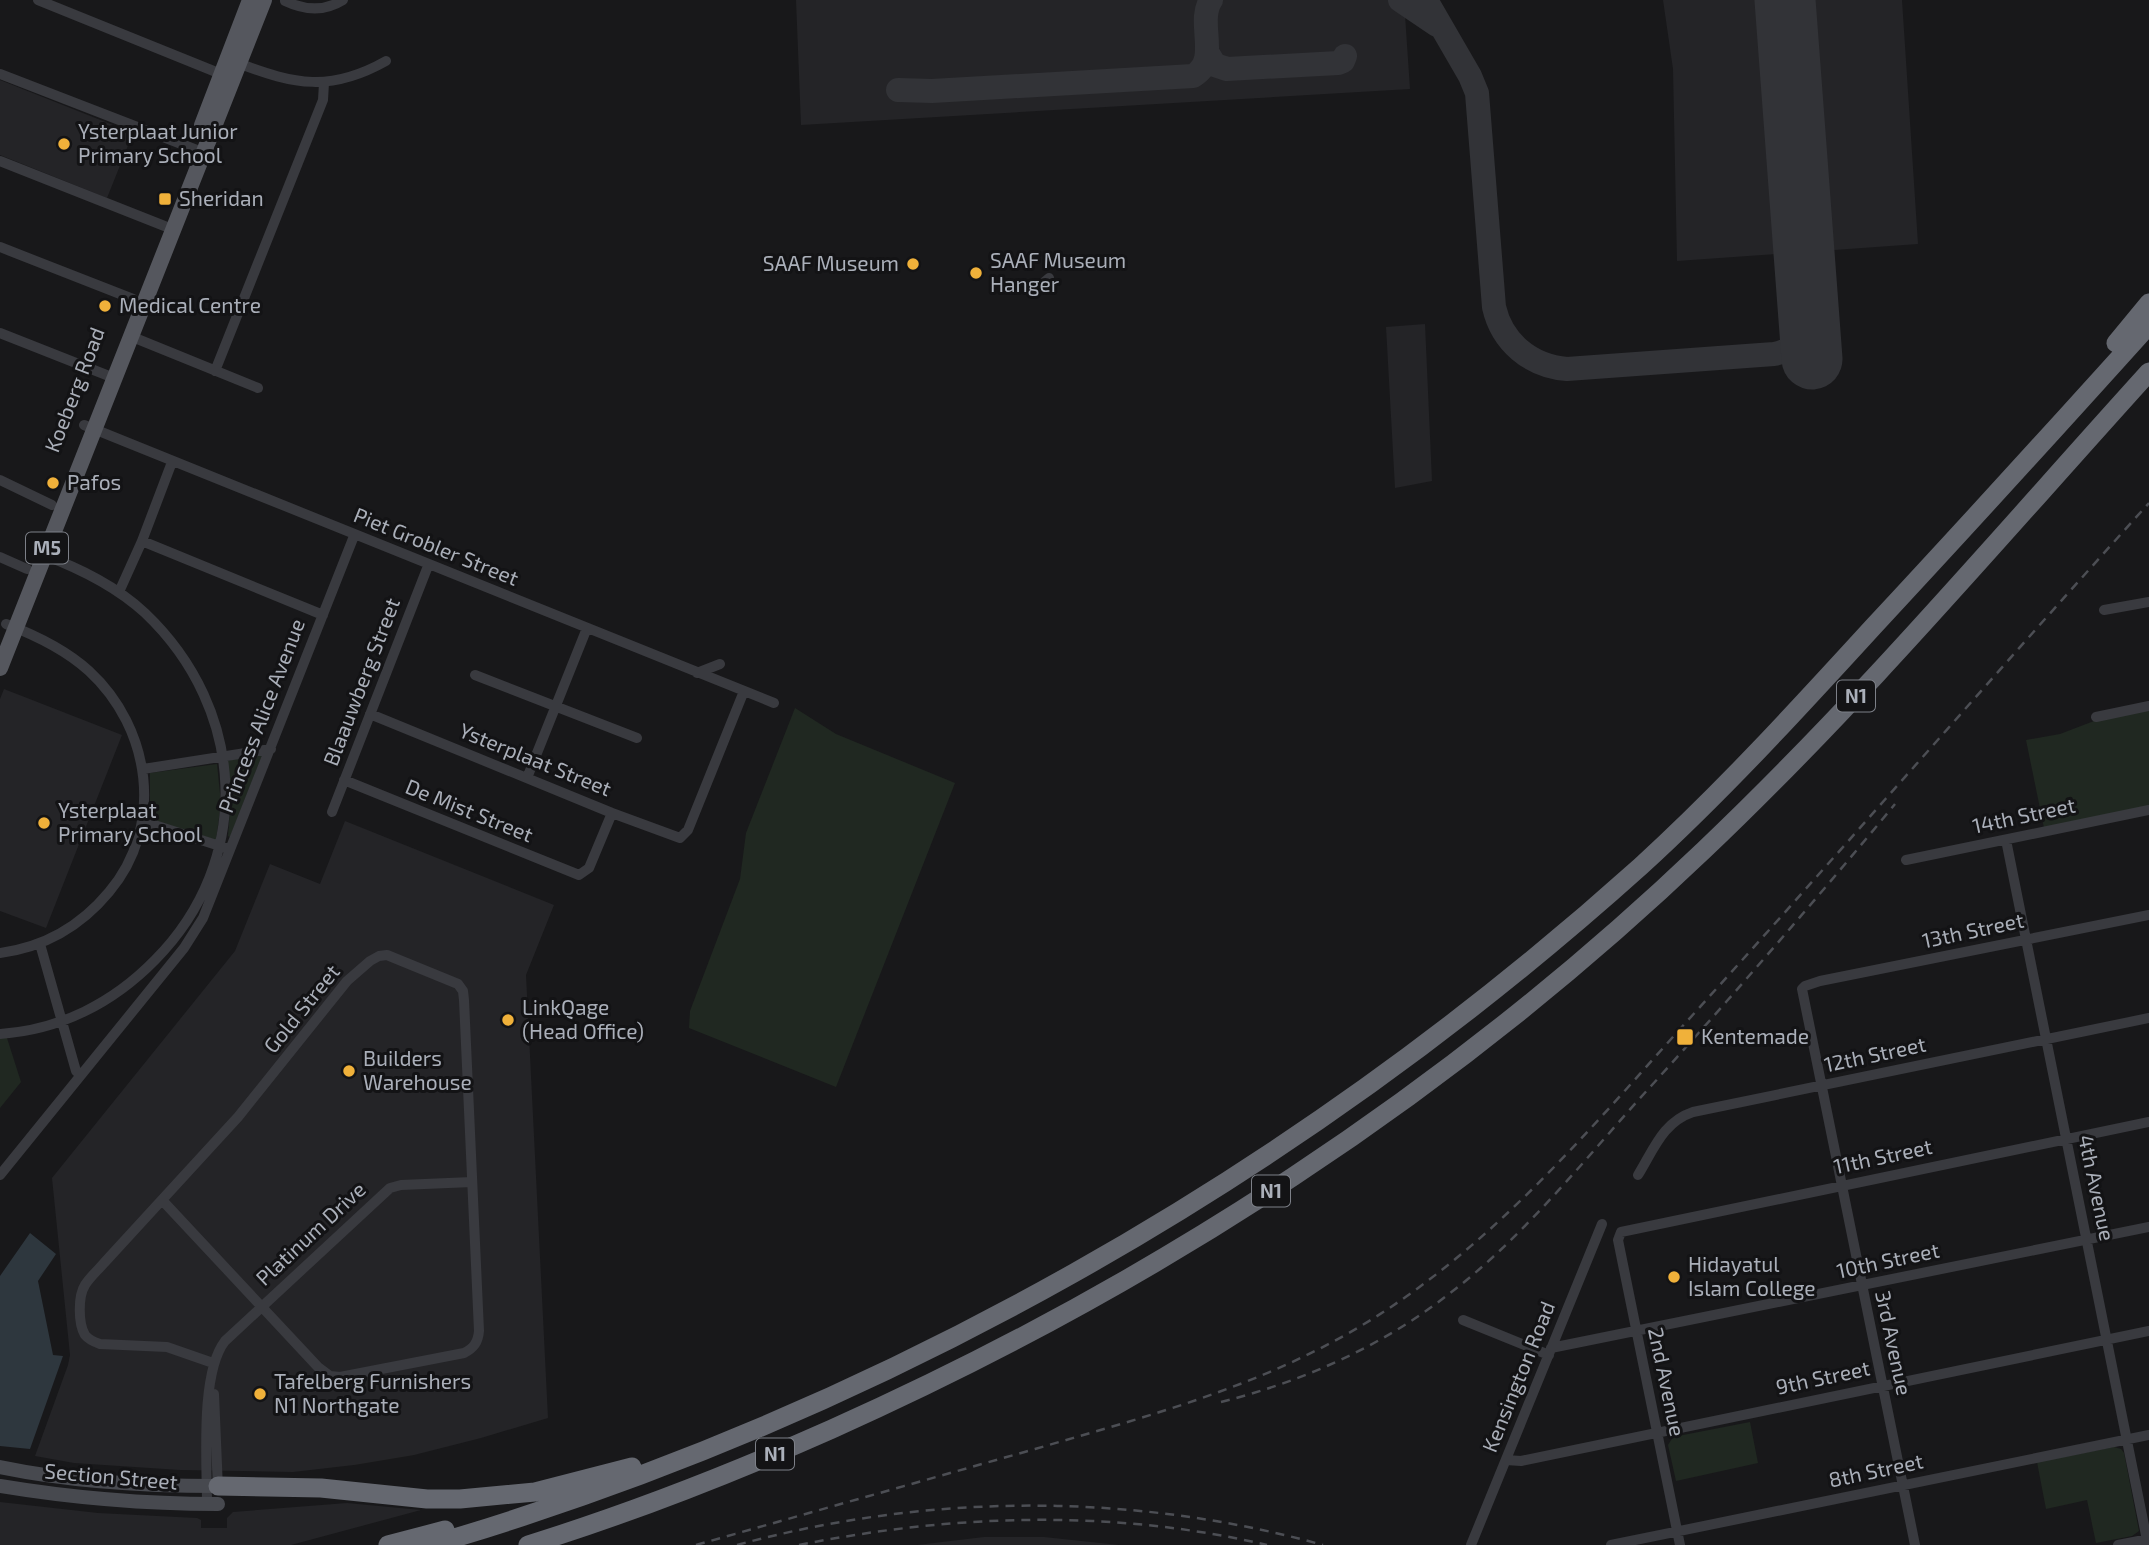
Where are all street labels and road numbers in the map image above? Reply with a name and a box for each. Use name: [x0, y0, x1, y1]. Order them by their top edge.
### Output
street label: Koeberg Road: [38, 324, 109, 455]
street label: Piet Grobler Street: [351, 501, 523, 590]
road number: M5: [26, 533, 68, 564]
street label: Blaauwberg Street: [317, 594, 404, 769]
street label: Princess Alice Avenue: [212, 615, 309, 816]
road number: N1: [1837, 680, 1875, 712]
street label: Ysterplaat Street: [456, 717, 615, 800]
street label: De Mist Street: [402, 773, 537, 847]
street label: 14th Street: [1970, 791, 2077, 838]
street label: 13th Street: [1920, 907, 2026, 952]
street label: Gold Street: [258, 959, 344, 1057]
street label: 12th Street: [1822, 1031, 1928, 1077]
street label: 4th Avenue: [2074, 1132, 2121, 1243]
street label: 11th Street: [1831, 1133, 1934, 1178]
street label: Platinum Drive: [250, 1176, 370, 1290]
road number: N1: [1252, 1176, 1290, 1206]
street label: 10th Street: [1834, 1236, 1941, 1283]
street label: 3rd Avenue: [1871, 1288, 1918, 1397]
street label: Kensington Road: [1476, 1297, 1559, 1456]
street label: 2nd Avenue: [1644, 1325, 1691, 1438]
street label: 9th Street: [1773, 1354, 1872, 1399]
road number: N1: [756, 1438, 794, 1470]
street label: 8th Street: [1826, 1447, 1925, 1492]
street label: Section Street: [43, 1457, 179, 1494]

